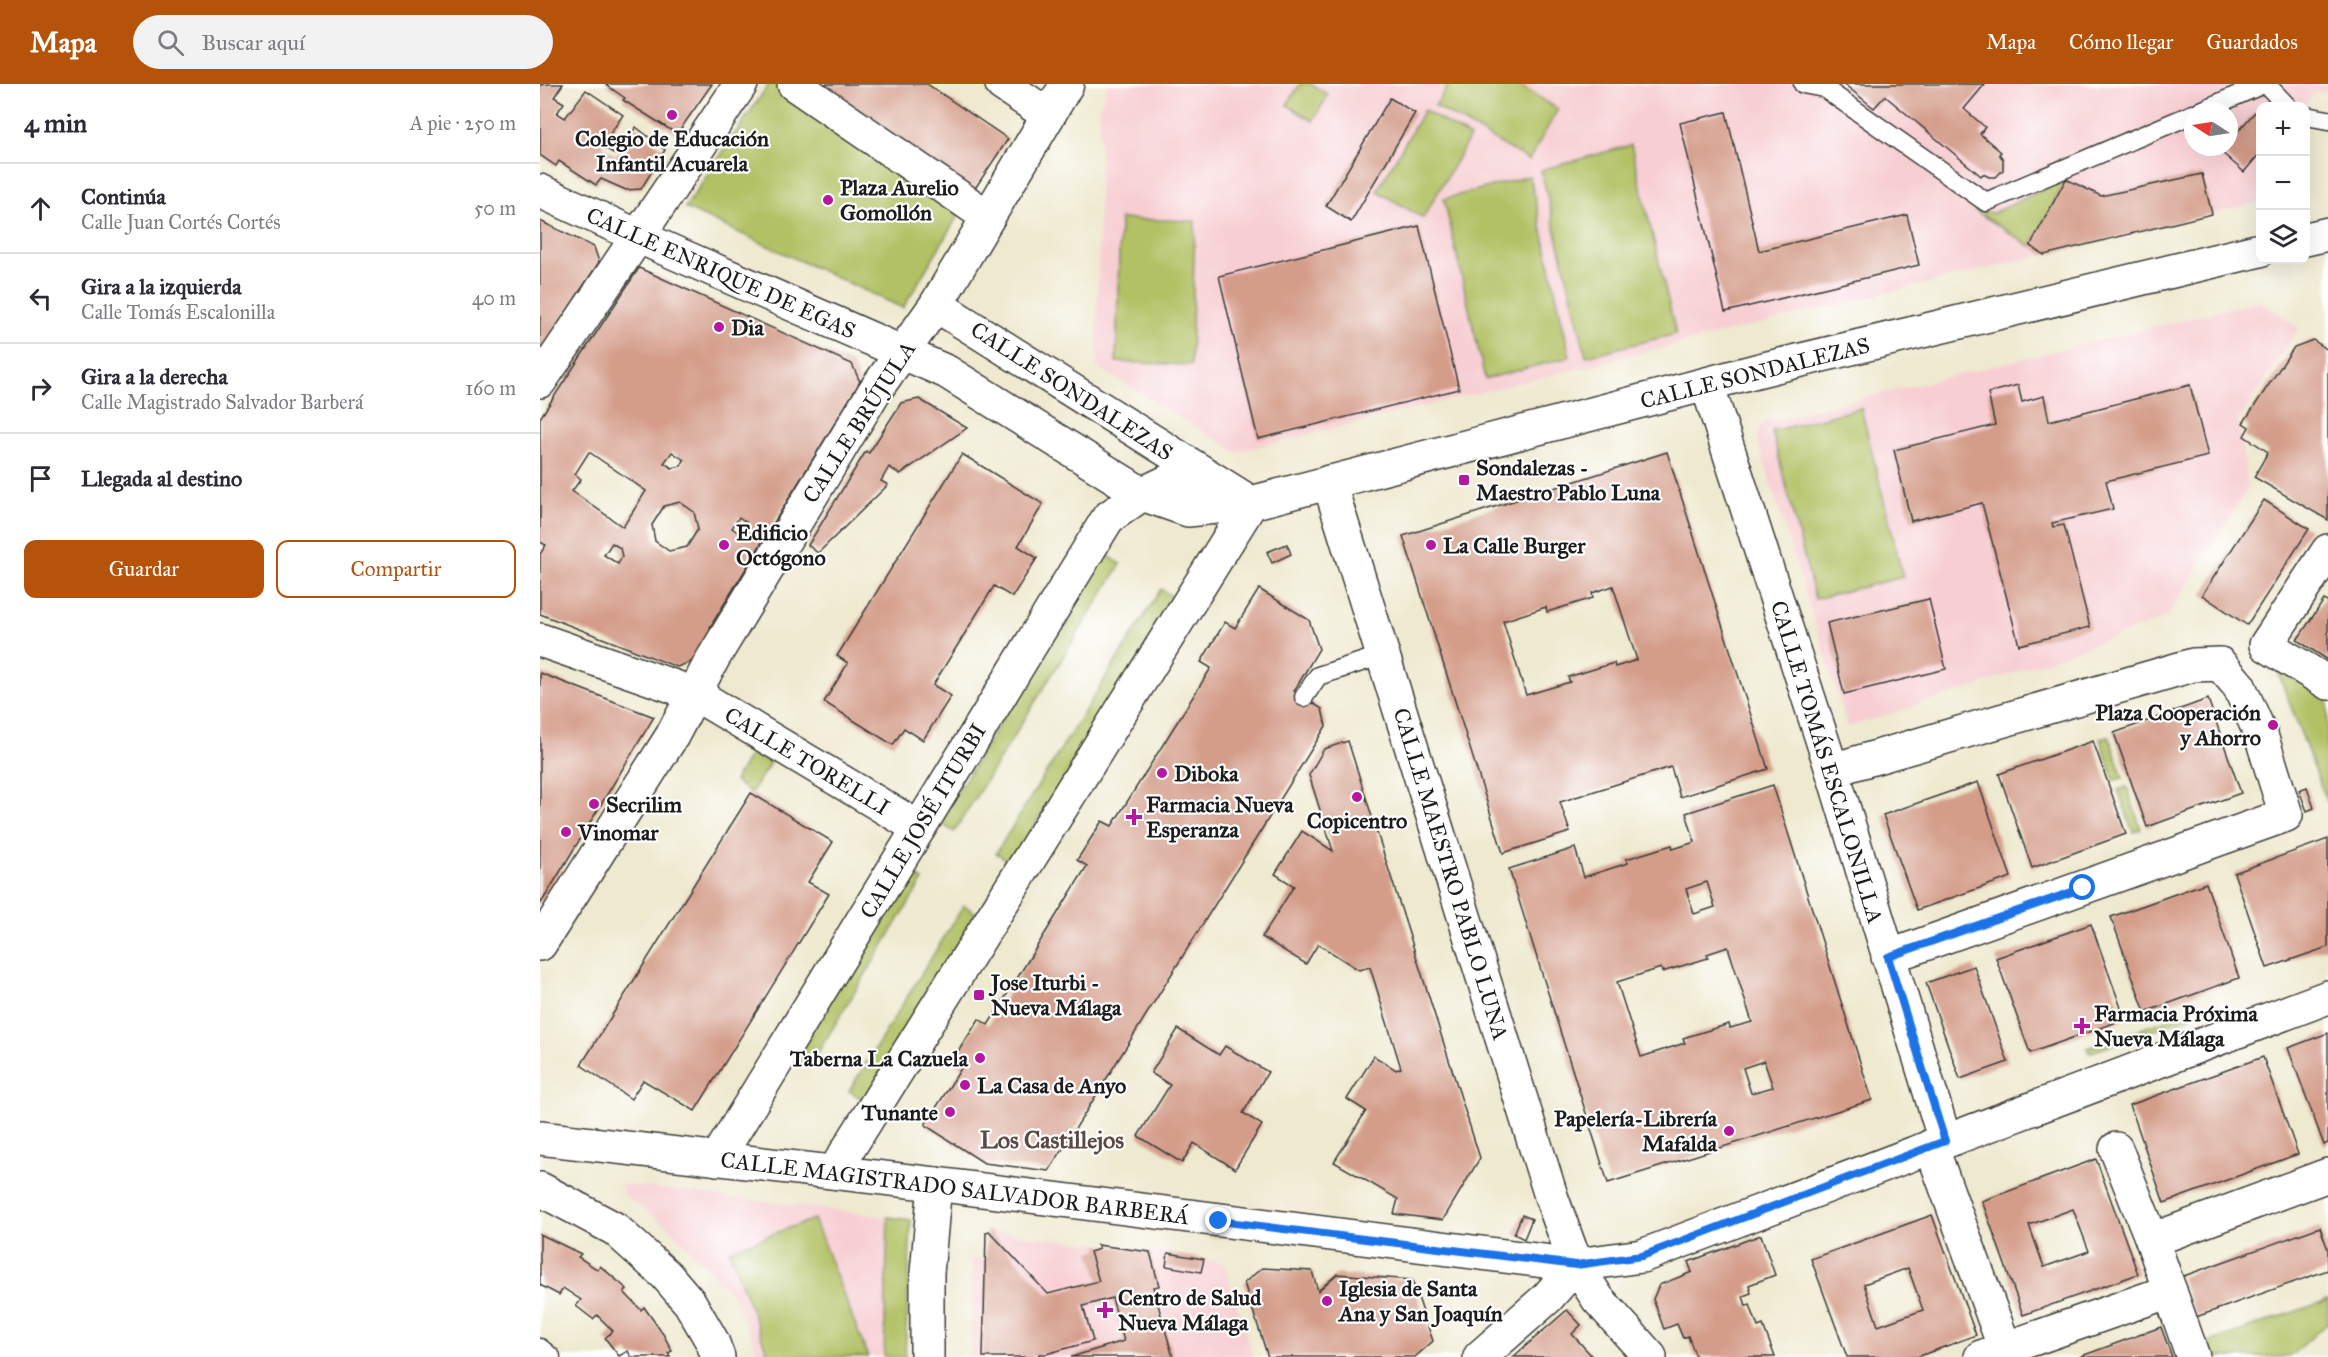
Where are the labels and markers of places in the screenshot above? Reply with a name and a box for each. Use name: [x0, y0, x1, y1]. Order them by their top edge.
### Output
marker: Colegio de Educación Infantil Acuarela: [665, 108, 679, 122]
place label: Colegio de Educación Infantil Acuarela: [575, 125, 769, 177]
place label: Plaza Aurelio Gomollón: [840, 174, 959, 226]
marker: Plaza Aurelio Gomollón: [821, 193, 835, 207]
place label: Dia: [731, 314, 764, 341]
marker: Dia: [712, 320, 726, 334]
place label: Sondalezas - Maestro Pablo Luna: [1476, 454, 1661, 506]
marker: Sondalezas - Maestro Pablo Luna: [1457, 473, 1471, 487]
place label: Edificio Octógono: [736, 519, 826, 571]
place label: La Calle Burger: [1443, 532, 1586, 559]
marker: Edificio Octógono: [717, 538, 731, 552]
marker: La Calle Burger: [1424, 538, 1438, 552]
place label: Plaza Cooperación y Ahorro: [2095, 699, 2261, 751]
marker: Plaza Cooperación y Ahorro: [2266, 718, 2280, 732]
place label: Diboka: [1174, 760, 1239, 787]
marker: Diboka: [1155, 766, 1169, 780]
marker: Copicentro: [1350, 790, 1364, 804]
place label: Secrilim: [606, 791, 682, 818]
place label: Farmacia Nueva Esperanza: [1146, 791, 1294, 843]
marker: Secrilim: [587, 797, 601, 811]
place label: Copicentro: [1307, 807, 1407, 834]
marker: Farmacia Nueva Esperanza: [1127, 810, 1141, 824]
place label: Vinomar: [577, 819, 659, 846]
marker: Vinomar: [559, 825, 573, 839]
place label: Jose Iturbi - Nueva Málaga: [988, 969, 1122, 1021]
marker: Jose Iturbi - Nueva Málaga: [972, 988, 986, 1002]
place label: Farmacia Próxima Nueva Málaga: [2094, 1000, 2259, 1052]
marker: Farmacia Próxima Nueva Málaga: [2075, 1019, 2089, 1033]
place label: Taberna La Cazuela: [789, 1045, 969, 1072]
marker: Taberna La Cazuela: [973, 1051, 987, 1065]
place label: La Casa de Anyo: [977, 1072, 1126, 1099]
marker: La Casa de Anyo: [958, 1078, 972, 1092]
place label: Tunante: [861, 1099, 938, 1126]
marker: Tunante: [943, 1105, 957, 1119]
place label: Papelería-Librería Mafalda: [1554, 1105, 1718, 1157]
marker: Papelería-Librería Mafalda: [1722, 1124, 1736, 1138]
place label: Iglesia de Santa Ana y San Joaquín: [1337, 1275, 1503, 1328]
place label: Centro de Salud Nueva Málaga: [1118, 1284, 1262, 1336]
marker: Iglesia de Santa Ana y San Joaquín: [1320, 1294, 1334, 1308]
marker: Centro de Salud Nueva Málaga: [1096, 1301, 1114, 1319]

